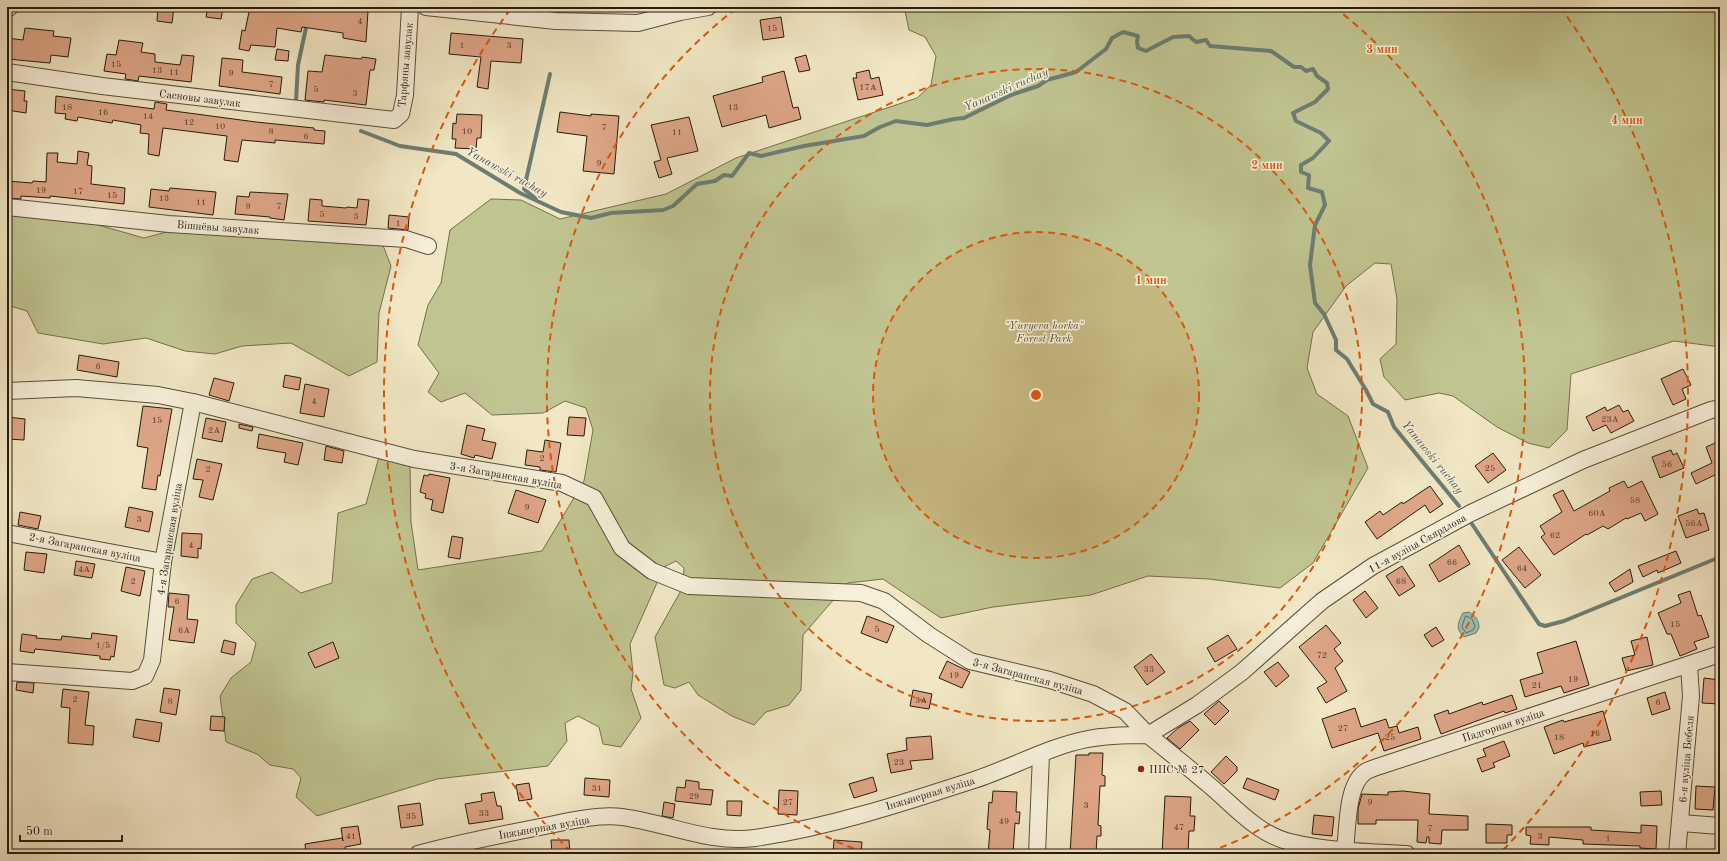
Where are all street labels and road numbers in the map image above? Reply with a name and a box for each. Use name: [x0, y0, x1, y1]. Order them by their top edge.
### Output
street label: Тарфяны завулак: [397, 22, 416, 108]
street label: Сасновы завулак: [158, 89, 242, 110]
street label: Вішнёвы завулак: [176, 220, 260, 237]
street label: 3-я Загаранская вуліца: [449, 461, 563, 492]
street label: 4-я Загаранская вуліца: [156, 482, 185, 596]
street label: 11-я вуліца Свярдлова: [1367, 513, 1469, 576]
street label: 2-я Загаранская вуліца: [28, 532, 142, 565]
street label: 3-я Загаранская вуліца: [971, 657, 1084, 698]
street label: Падгорная вуліца: [1461, 708, 1546, 745]
street label: 6-я вуліца Бебеля: [1678, 715, 1697, 803]
street label: Інжынерная вуліца: [885, 775, 977, 813]
street label: Інжынерная вуліца: [498, 815, 591, 842]

